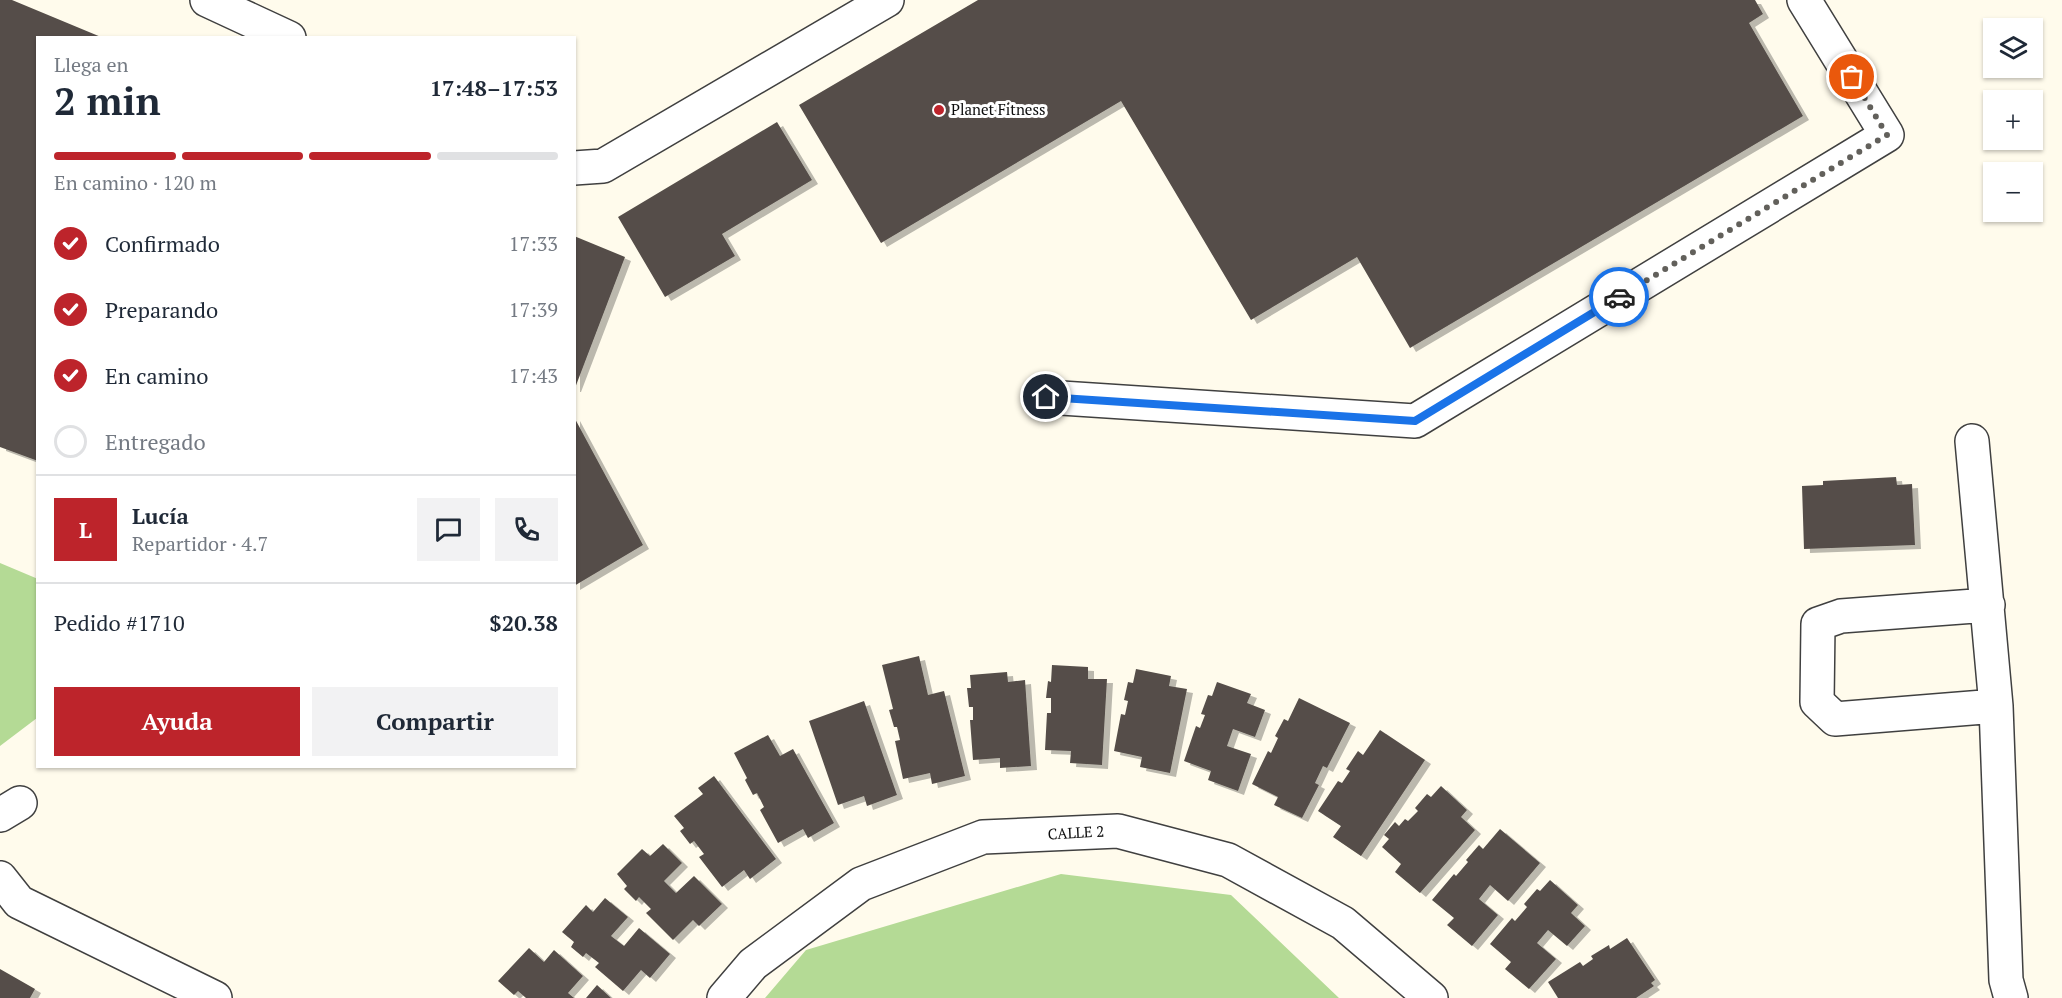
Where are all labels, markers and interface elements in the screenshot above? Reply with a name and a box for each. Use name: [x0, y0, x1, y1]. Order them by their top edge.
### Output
map controls: [1983, 18, 2043, 222]
button: layers: [1983, 18, 2043, 78]
text: Llega en: [54, 51, 128, 78]
pin: [1826, 51, 1877, 102]
icon: bag: [1835, 60, 1868, 93]
text: 17:48–17:53: [430, 73, 558, 102]
text: 2 min: [54, 74, 161, 126]
button: +: [1983, 90, 2043, 150]
place label: Planet Fitness: [951, 99, 1045, 119]
marker: Planet Fitness: [932, 103, 946, 117]
button: −: [1983, 162, 2043, 222]
text: En camino · 120 m: [54, 169, 217, 196]
icon: check: [54, 227, 87, 260]
text: Confirmado: [105, 229, 220, 258]
text: 17:33: [509, 230, 558, 257]
courier: [1589, 267, 1649, 327]
icon: car: [1603, 281, 1636, 314]
icon: check: [54, 293, 87, 326]
text: Preparando: [105, 295, 218, 324]
text: 17:39: [509, 296, 558, 323]
icon: check: [54, 359, 87, 392]
text: En camino: [105, 361, 208, 390]
text: 17:43: [509, 362, 558, 389]
pin: [1020, 371, 1071, 422]
icon: home: [1029, 380, 1062, 413]
text: Entregado: [105, 427, 206, 456]
button: chat: [417, 498, 480, 561]
button: phone: [495, 498, 558, 561]
text: Lucía: [132, 501, 189, 530]
text: L: [79, 515, 92, 544]
text: Repartidor · 4.7: [132, 530, 268, 557]
text: Pedido #1710: [54, 608, 185, 637]
text: $20.38: [489, 608, 558, 637]
button: Ayuda: [54, 687, 300, 756]
button: Compartir: [312, 687, 558, 756]
street label: CALLE 2: [1047, 821, 1105, 843]

